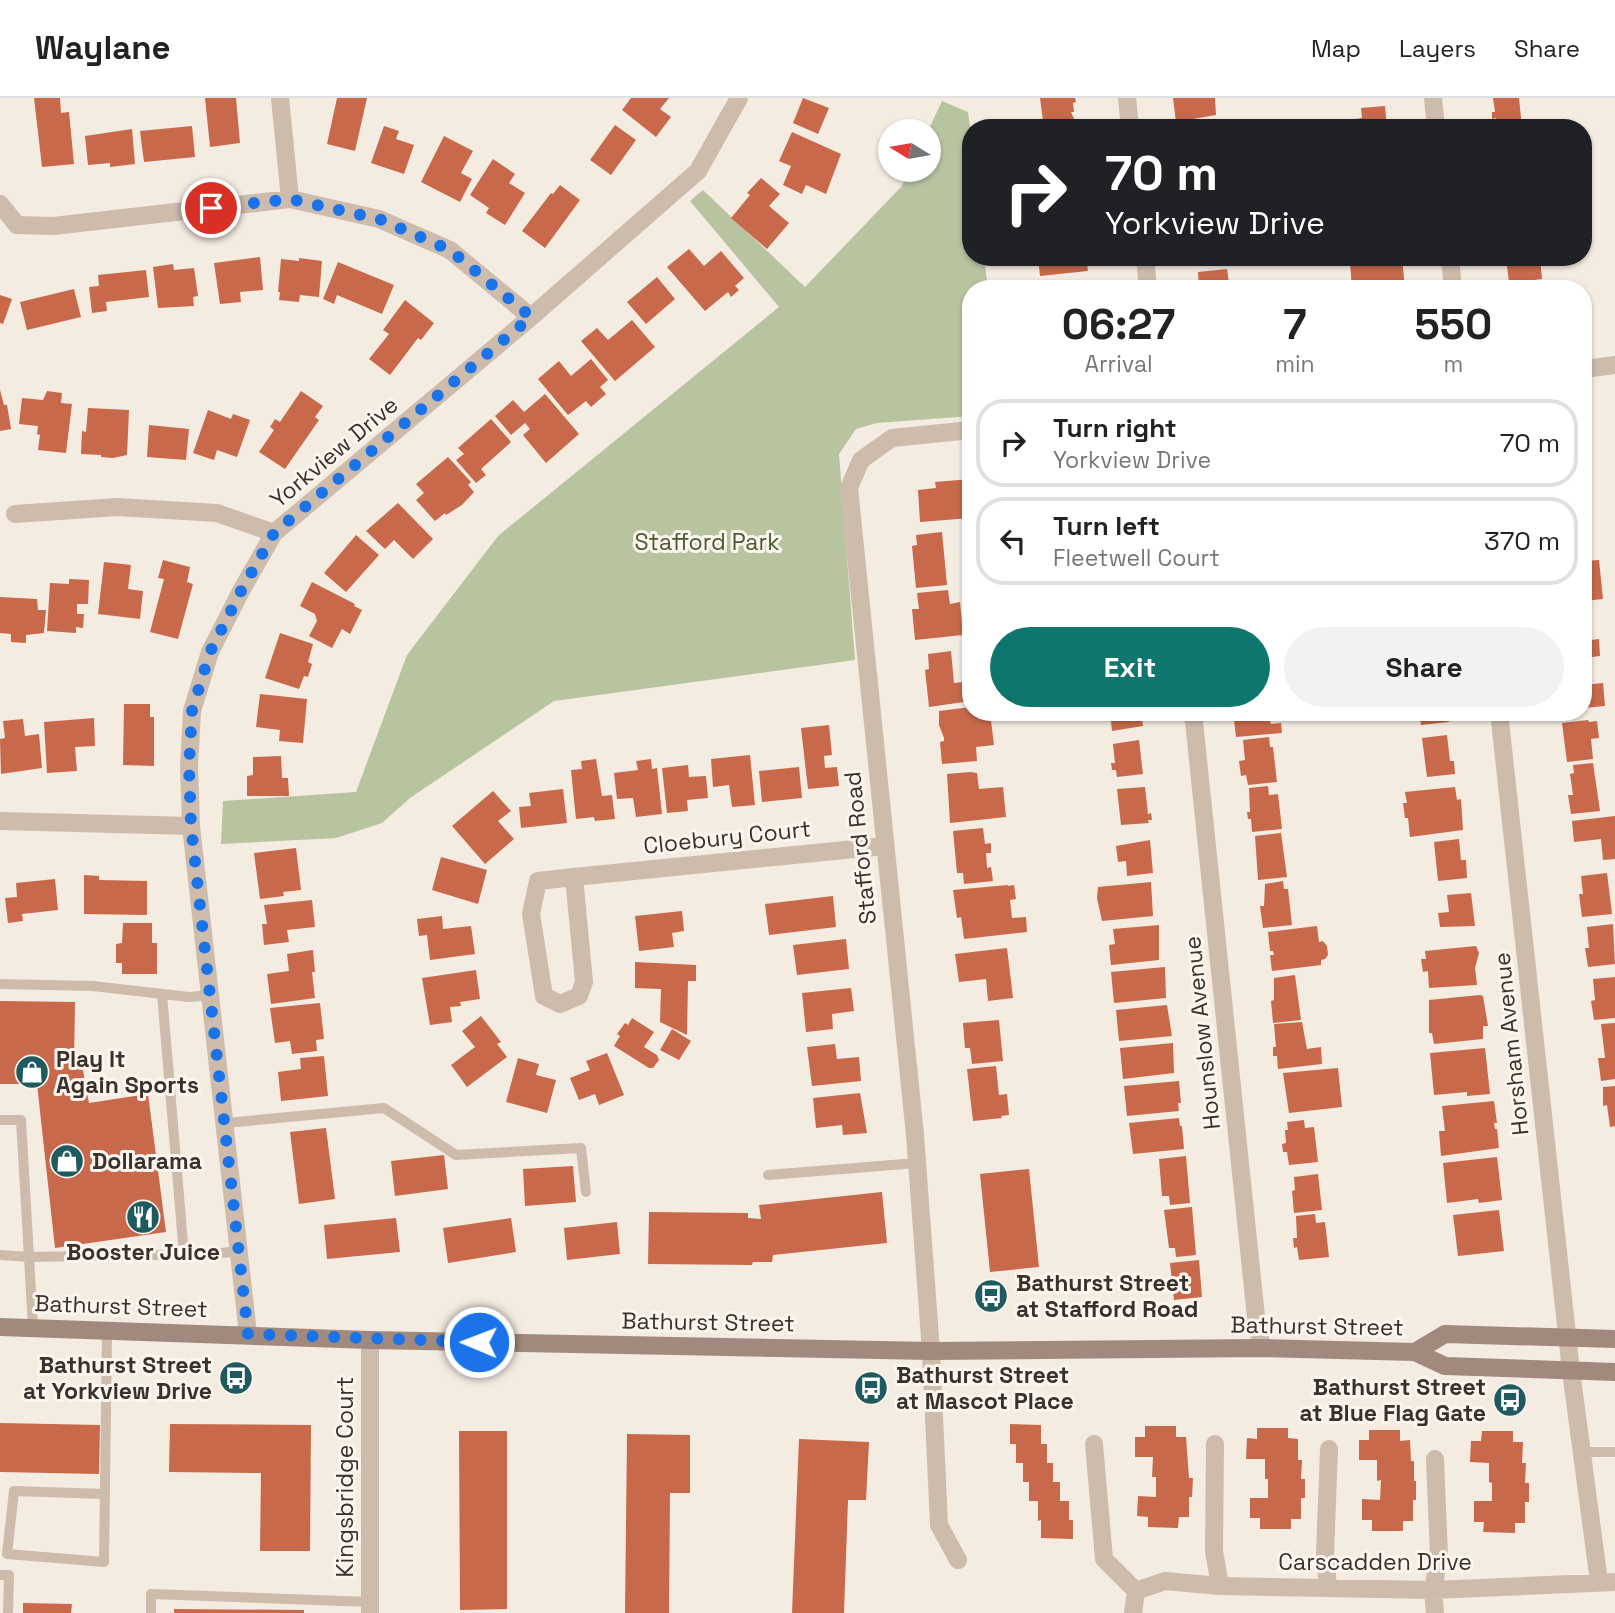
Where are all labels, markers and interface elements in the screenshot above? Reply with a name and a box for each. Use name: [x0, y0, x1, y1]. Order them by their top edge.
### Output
text: Waylane: [35, 27, 171, 69]
text: Map: [1311, 33, 1361, 64]
text: Layers: [1399, 33, 1476, 64]
text: Share: [1514, 33, 1580, 64]
north arrow: [878, 119, 942, 182]
map controls: [878, 119, 941, 182]
text: 70 m: [1105, 142, 1218, 204]
icon: right: [990, 147, 1081, 238]
pin: [181, 178, 241, 238]
icon: arrive: [192, 189, 230, 227]
text: Yorkview Drive: [1105, 203, 1325, 243]
text: 06:27: [1062, 298, 1175, 351]
text: 7: [1283, 298, 1307, 351]
text: 550: [1415, 298, 1492, 351]
text: Arrival: [1084, 349, 1153, 379]
text: min: [1275, 349, 1315, 379]
text: m: [1443, 349, 1463, 379]
street label: Yorkview Drive: [264, 390, 404, 514]
text: Turn right: [1053, 411, 1177, 445]
icon: right: [994, 424, 1032, 462]
text: 70 m: [1500, 426, 1560, 460]
text: Yorkview Drive: [1053, 445, 1211, 475]
text: Turn left: [1053, 509, 1160, 543]
icon: left: [994, 522, 1032, 560]
text: 370 m: [1484, 524, 1560, 558]
park label: Stafford Park: [634, 527, 780, 557]
text: Fleetwell Court: [1053, 543, 1220, 573]
button: Exit: [990, 627, 1270, 707]
button: Share: [1284, 627, 1564, 707]
street label: Stafford Road: [837, 770, 883, 926]
street label: Cloebury Court: [642, 813, 812, 861]
street label: Hounslow Avenue: [1177, 935, 1227, 1131]
street label: Horsham Avenue: [1486, 951, 1536, 1137]
place label: Play It Again Sports: [56, 1044, 199, 1100]
shop icon: Play It Again Sports: [13, 1053, 51, 1091]
shop icon: Dollarama: [48, 1142, 86, 1180]
place label: Dollarama: [92, 1146, 202, 1176]
restaurant icon: Booster Juice: [124, 1198, 162, 1236]
place label: Booster Juice: [66, 1237, 220, 1267]
place label: Bathurst Street at Stafford Road: [1016, 1268, 1198, 1324]
bus stop icon: Bathurst Street at Stafford Road: [972, 1277, 1010, 1315]
street label: Bathurst Street: [34, 1288, 208, 1324]
position arrow: [442, 1305, 516, 1379]
street label: Bathurst Street: [621, 1305, 795, 1339]
street label: Bathurst Street: [1230, 1309, 1404, 1343]
place label: Bathurst Street at Yorkview Drive: [23, 1350, 212, 1406]
bus stop icon: Bathurst Street at Yorkview Drive: [217, 1359, 255, 1397]
place label: Bathurst Street at Mascot Place: [896, 1360, 1074, 1416]
bus stop icon: Bathurst Street at Mascot Place: [852, 1369, 890, 1407]
place label: Bathurst Street at Blue Flag Gate: [1300, 1372, 1486, 1428]
street label: Kingsbridge Court: [330, 1376, 360, 1578]
bus stop icon: Bathurst Street at Blue Flag Gate: [1491, 1381, 1529, 1419]
street label: Carscadden Drive: [1278, 1547, 1472, 1577]

